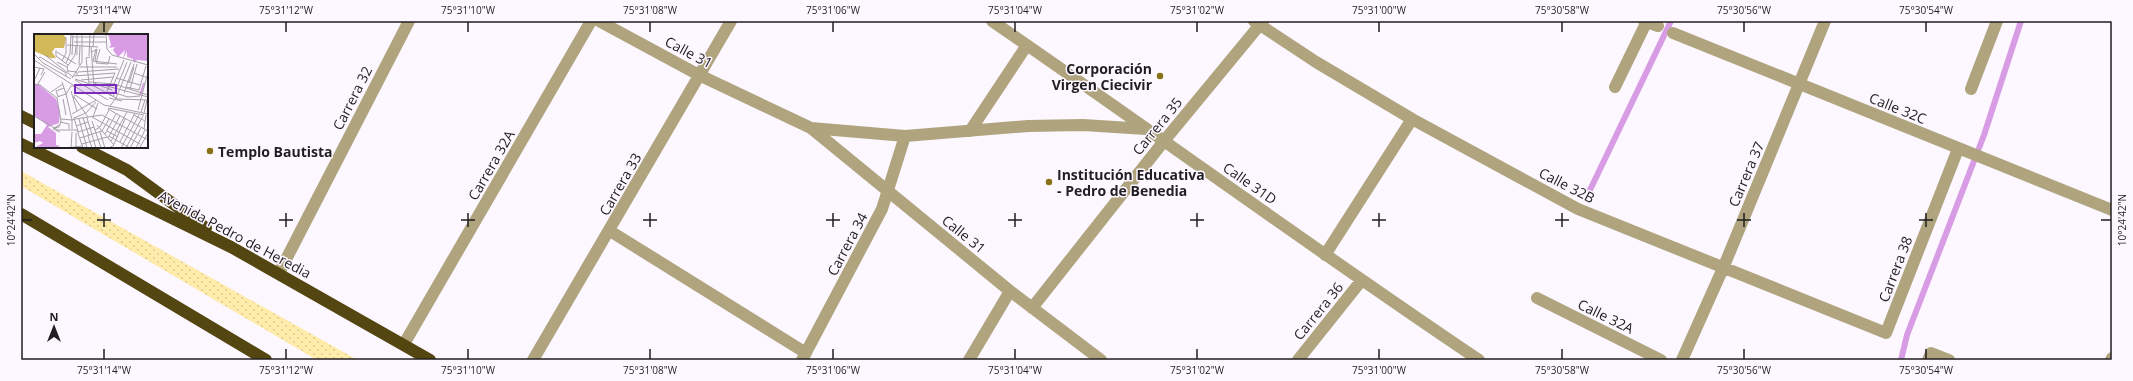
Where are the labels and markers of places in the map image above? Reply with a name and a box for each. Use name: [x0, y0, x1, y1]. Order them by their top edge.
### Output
place label: Corporación Virgen Ciecivir: [1052, 59, 1153, 94]
marker: Corporación Virgen Ciecivir: [1155, 71, 1165, 81]
place label: Templo Bautista: [218, 142, 332, 161]
marker: Templo Bautista: [205, 146, 215, 156]
place label: Institución Educativa - Pedro de Benedia: [1057, 165, 1205, 200]
marker: Institución Educativa - Pedro de Benedia: [1044, 177, 1054, 187]

